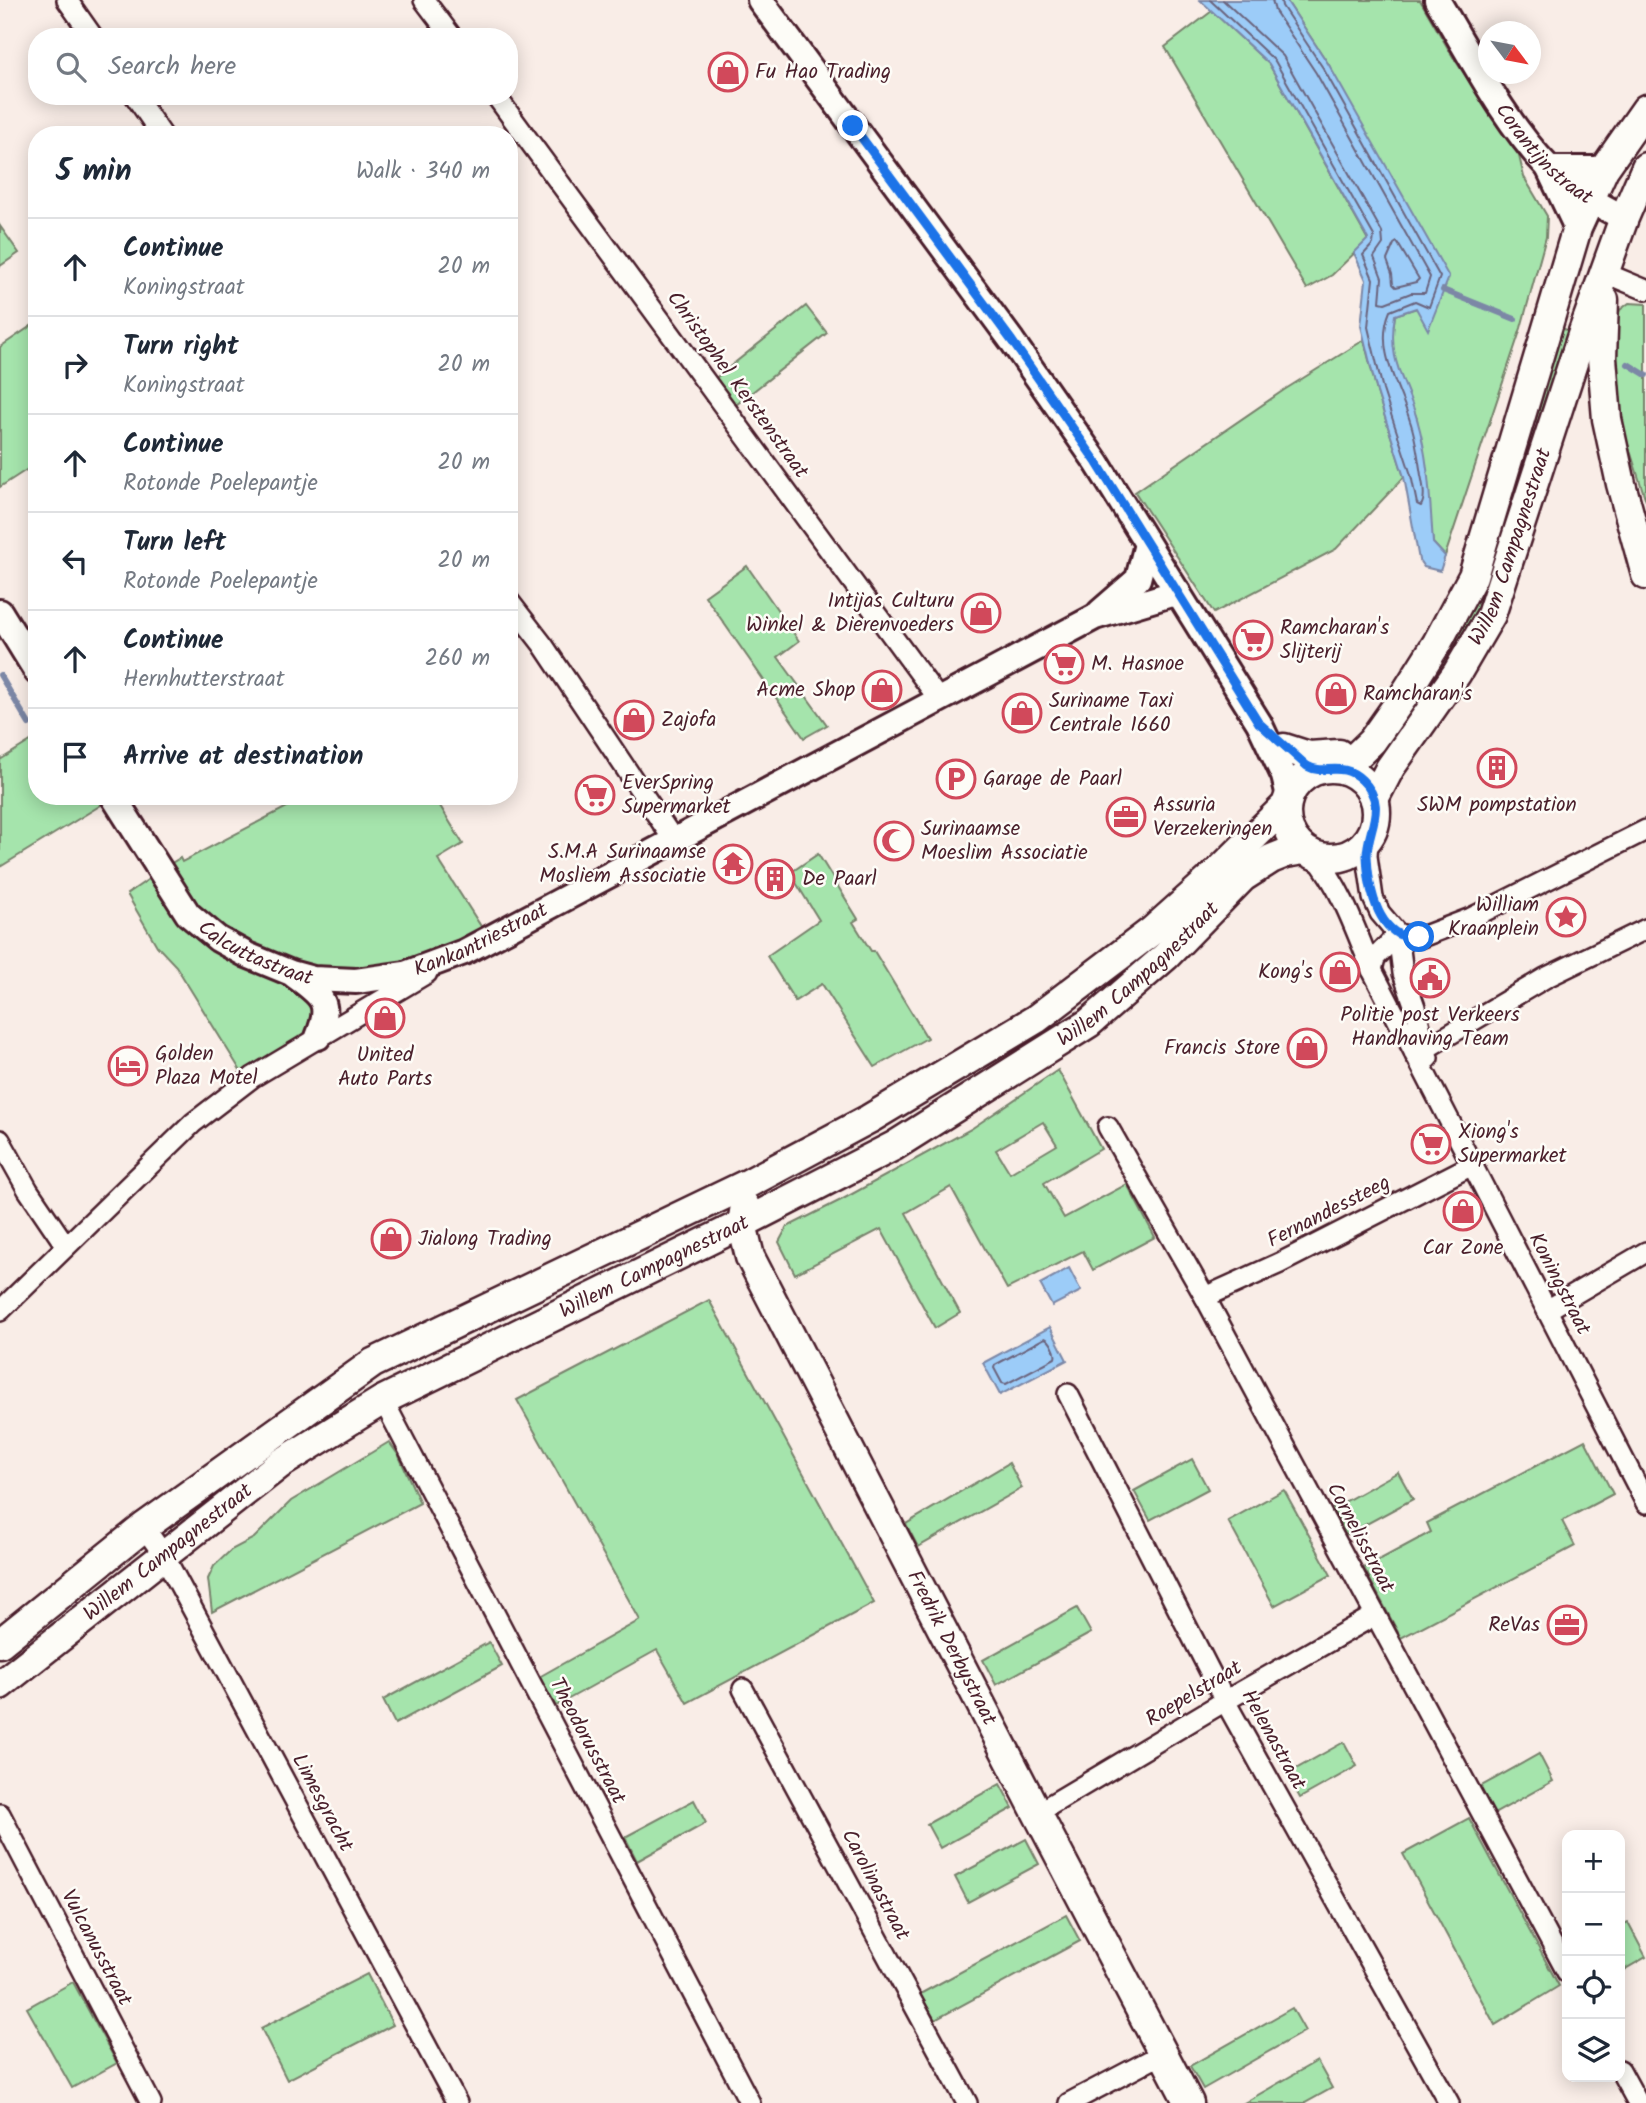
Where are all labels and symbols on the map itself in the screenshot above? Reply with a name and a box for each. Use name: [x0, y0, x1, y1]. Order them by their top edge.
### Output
north arrow: [1478, 21, 1541, 84]
shop icon: Fu Hao Trading: [707, 51, 749, 93]
place label: Fu Hao Trading: [755, 56, 891, 89]
street label: Corantijnstraat: [1487, 96, 1600, 214]
route end: [837, 110, 868, 141]
street label: Christophel Kerstenstraat: [658, 284, 817, 486]
street label: Willem Campagnestraat: [1460, 443, 1561, 652]
place label: Intijas Culturu Winkel & Dierenvoeders: [746, 585, 954, 642]
shop icon: Intijas Culturu Winkel & Dierenvoeders: [960, 592, 1002, 634]
place label: Ramcharan's Slijterij: [1280, 612, 1389, 669]
supermarket icon: Ramcharan's Slijterij: [1232, 619, 1274, 661]
supermarket icon: M. Hasnoe: [1043, 643, 1085, 685]
place label: M. Hasnoe: [1091, 648, 1185, 681]
shop icon: Acme Shop: [861, 669, 903, 711]
shop icon: Ramcharan's: [1315, 673, 1357, 715]
place label: Acme Shop: [756, 674, 855, 707]
place label: Ramcharan's: [1363, 678, 1472, 711]
place label: Suriname Taxi Centrale 1660: [1049, 685, 1174, 742]
shop icon: Suriname Taxi Centrale 1660: [1001, 692, 1043, 734]
shop icon: Zajofa: [613, 699, 655, 741]
place label: Zajofa: [661, 704, 716, 737]
building icon: SWM pompstation: [1476, 747, 1518, 789]
parking icon: Garage de Paarl: [935, 758, 977, 800]
place label: Garage de Paarl: [983, 763, 1122, 796]
place label: EverSpring Supermarket: [622, 767, 732, 824]
supermarket icon: EverSpring Supermarket: [574, 774, 616, 816]
place label: Assuria Verzekeringen: [1153, 789, 1272, 846]
place label: SWM pompstation: [1417, 789, 1577, 822]
office icon: Assuria Verzekeringen: [1105, 796, 1147, 838]
place label: Surinaamse Moeslim Associatie: [921, 813, 1088, 870]
mosque icon: Surinaamse Moeslim Associatie: [873, 820, 915, 862]
place label: S.M.A Surinaamse Mosliem Associatie: [539, 836, 707, 893]
temple icon: S.M.A Surinaamse Mosliem Associatie: [712, 843, 754, 885]
building icon: De Paarl: [754, 858, 796, 900]
place label: De Paarl: [802, 863, 877, 896]
place label: William Kraanplein: [1448, 889, 1539, 946]
street label: Kankantriestraat: [409, 893, 555, 986]
street label: Willem Campagnestraat: [1050, 893, 1228, 1056]
place icon: William Kraanplein: [1545, 896, 1587, 938]
street label: Calcuttastraat: [190, 912, 317, 995]
route start: [1403, 921, 1434, 952]
shop icon: Kong's: [1319, 951, 1361, 993]
place label: Kong's: [1258, 956, 1313, 989]
public building icon: Politie post Verkeers Handhaving Team: [1409, 957, 1451, 999]
shop icon: United Auto Parts: [364, 997, 406, 1039]
place label: Politie post Verkeers Handhaving Team: [1340, 999, 1520, 1056]
shop icon: Francis Store: [1286, 1027, 1328, 1069]
place label: Francis Store: [1164, 1032, 1281, 1065]
place label: Golden Plaza Motel: [155, 1038, 258, 1095]
place label: United Auto Parts: [338, 1039, 432, 1096]
hotel icon: Golden Plaza Motel: [107, 1045, 149, 1087]
place label: Xiong's Supermarket: [1458, 1116, 1568, 1173]
supermarket icon: Xiong's Supermarket: [1410, 1123, 1452, 1165]
street label: Fernandessteeg: [1262, 1167, 1396, 1257]
shop icon: Car Zone: [1442, 1190, 1484, 1232]
street label: Willem Campagnestraat: [554, 1206, 756, 1328]
shop icon: Jialong Trading: [370, 1218, 412, 1260]
place label: Jialong Trading: [418, 1223, 552, 1256]
street label: Koningstraat: [1519, 1227, 1599, 1342]
place label: Car Zone: [1423, 1232, 1504, 1265]
street label: Willem Campagnestraat: [76, 1475, 261, 1630]
street label: Cornelisstraat: [1317, 1477, 1403, 1600]
street label: Fredrik Derbystraat: [898, 1564, 1006, 1732]
office icon: ReVas: [1546, 1604, 1588, 1646]
place label: ReVas: [1488, 1609, 1540, 1642]
street label: Roepelstraat: [1139, 1652, 1249, 1736]
street label: Theodorusstraat: [540, 1672, 635, 1811]
street label: Helenastraat: [1232, 1683, 1315, 1797]
street label: Limesgracht: [282, 1748, 362, 1859]
street label: Carolinastraat: [832, 1823, 919, 1947]
street label: Vulcanusstraat: [51, 1884, 141, 2013]

